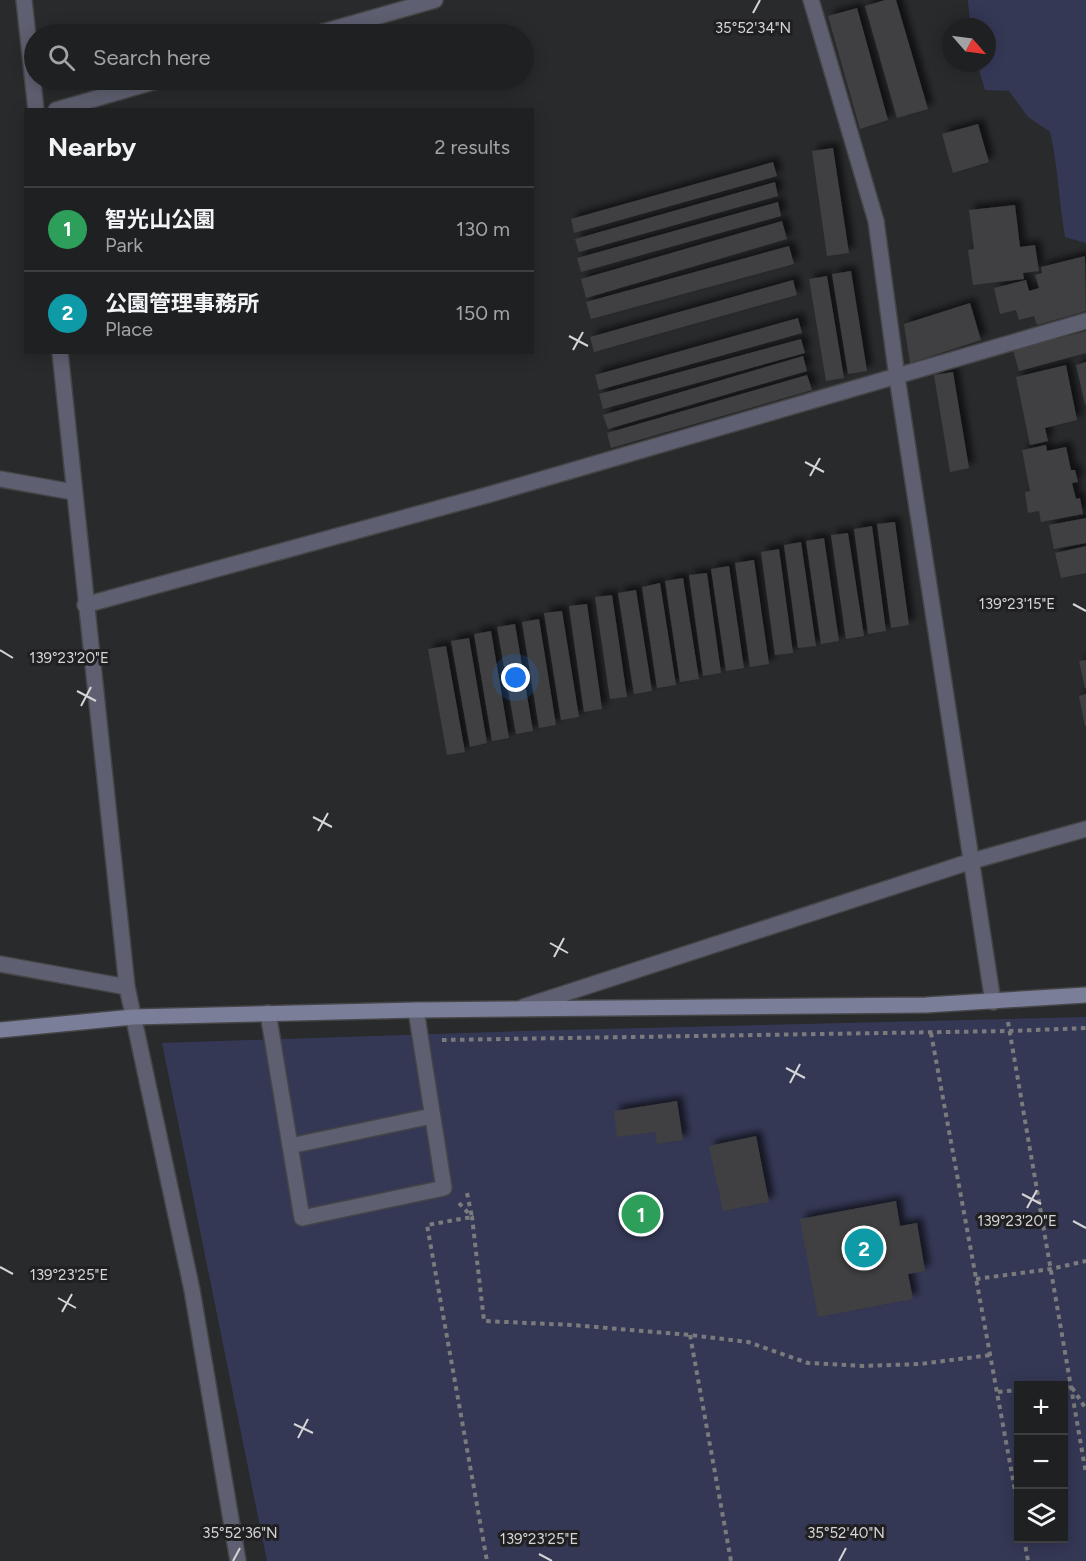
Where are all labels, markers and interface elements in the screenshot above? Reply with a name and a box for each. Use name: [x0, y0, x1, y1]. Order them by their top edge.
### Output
north arrow: [942, 18, 996, 72]
text: 35°52'34"N: [715, 19, 791, 37]
search box: [24, 24, 534, 90]
icon: search: [45, 41, 78, 74]
text: Search here: [93, 44, 211, 71]
text: Nearby: [48, 131, 136, 163]
text: 2 results: [434, 135, 510, 159]
text: 智光山公園: [105, 206, 215, 233]
text: 1: [63, 217, 72, 241]
text: 130 m: [456, 217, 510, 241]
text: Park: [105, 233, 143, 257]
text: 公園管理事務所: [105, 290, 259, 317]
text: 2: [62, 301, 73, 325]
text: 150 m: [455, 301, 510, 325]
text: Place: [105, 317, 153, 341]
text: 139°23'15"E: [979, 595, 1055, 613]
text: 139°23'20"E: [29, 649, 109, 667]
your location: [501, 663, 530, 692]
pin: 1: [622, 1192, 660, 1236]
text: 139°23'20"E: [977, 1212, 1057, 1230]
pin: 2: [844, 1226, 884, 1270]
text: 139°23'25"E: [30, 1266, 108, 1284]
map controls: [1014, 1381, 1068, 1543]
button: +: [1014, 1381, 1068, 1435]
button: −: [1014, 1435, 1068, 1489]
button: layers: [1014, 1489, 1068, 1543]
text: 35°52'36"N: [202, 1524, 278, 1542]
text: 35°52'40"N: [807, 1524, 885, 1542]
text: 139°23'25"E: [500, 1530, 578, 1548]

